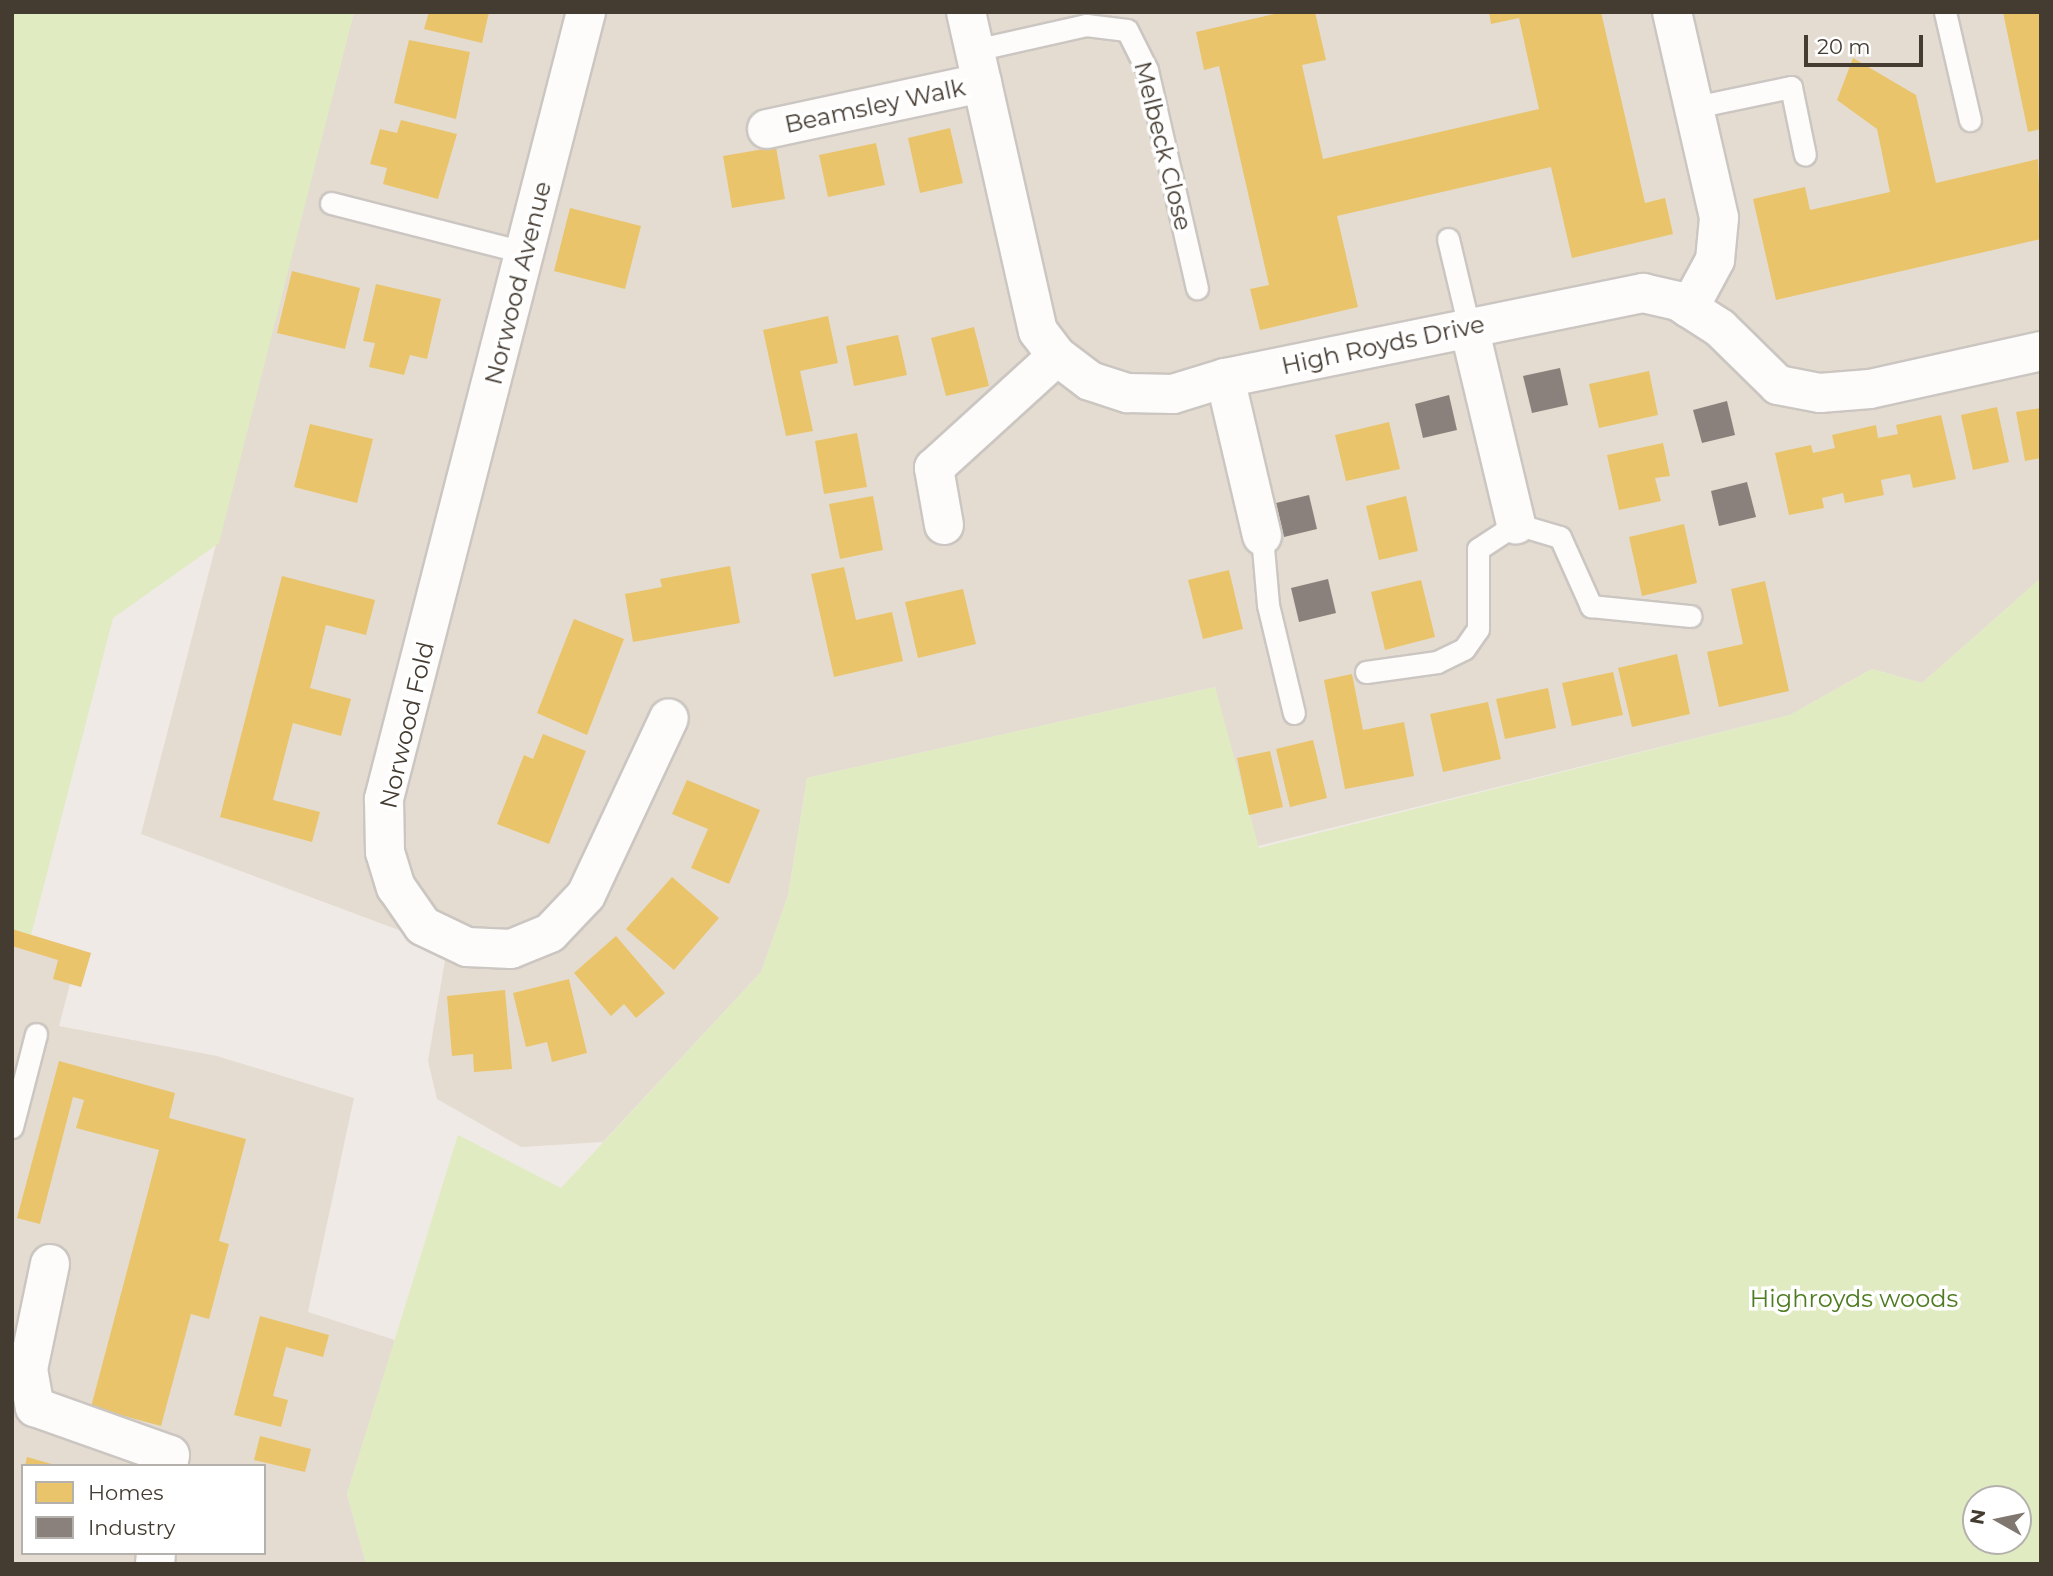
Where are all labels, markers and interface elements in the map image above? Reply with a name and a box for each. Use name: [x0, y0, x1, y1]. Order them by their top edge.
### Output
scale bar: [1808, 21, 1927, 65]
text: 20 m: [1817, 34, 1871, 59]
street label: Melbeck Close: [1128, 58, 1198, 234]
street label: Beamsley Walk: [782, 73, 968, 139]
street label: Norwood Avenue: [479, 178, 557, 388]
street label: High Royds Drive: [1279, 309, 1487, 381]
street label: Norwood Fold: [374, 639, 440, 811]
park label: Highroyds woods: [1750, 1285, 1958, 1313]
legend: [21, 1464, 266, 1555]
text: Homes: [88, 1480, 163, 1505]
north arrow: [1962, 1485, 2032, 1555]
text: N: [1965, 1508, 1990, 1526]
text: Industry: [88, 1515, 175, 1540]

